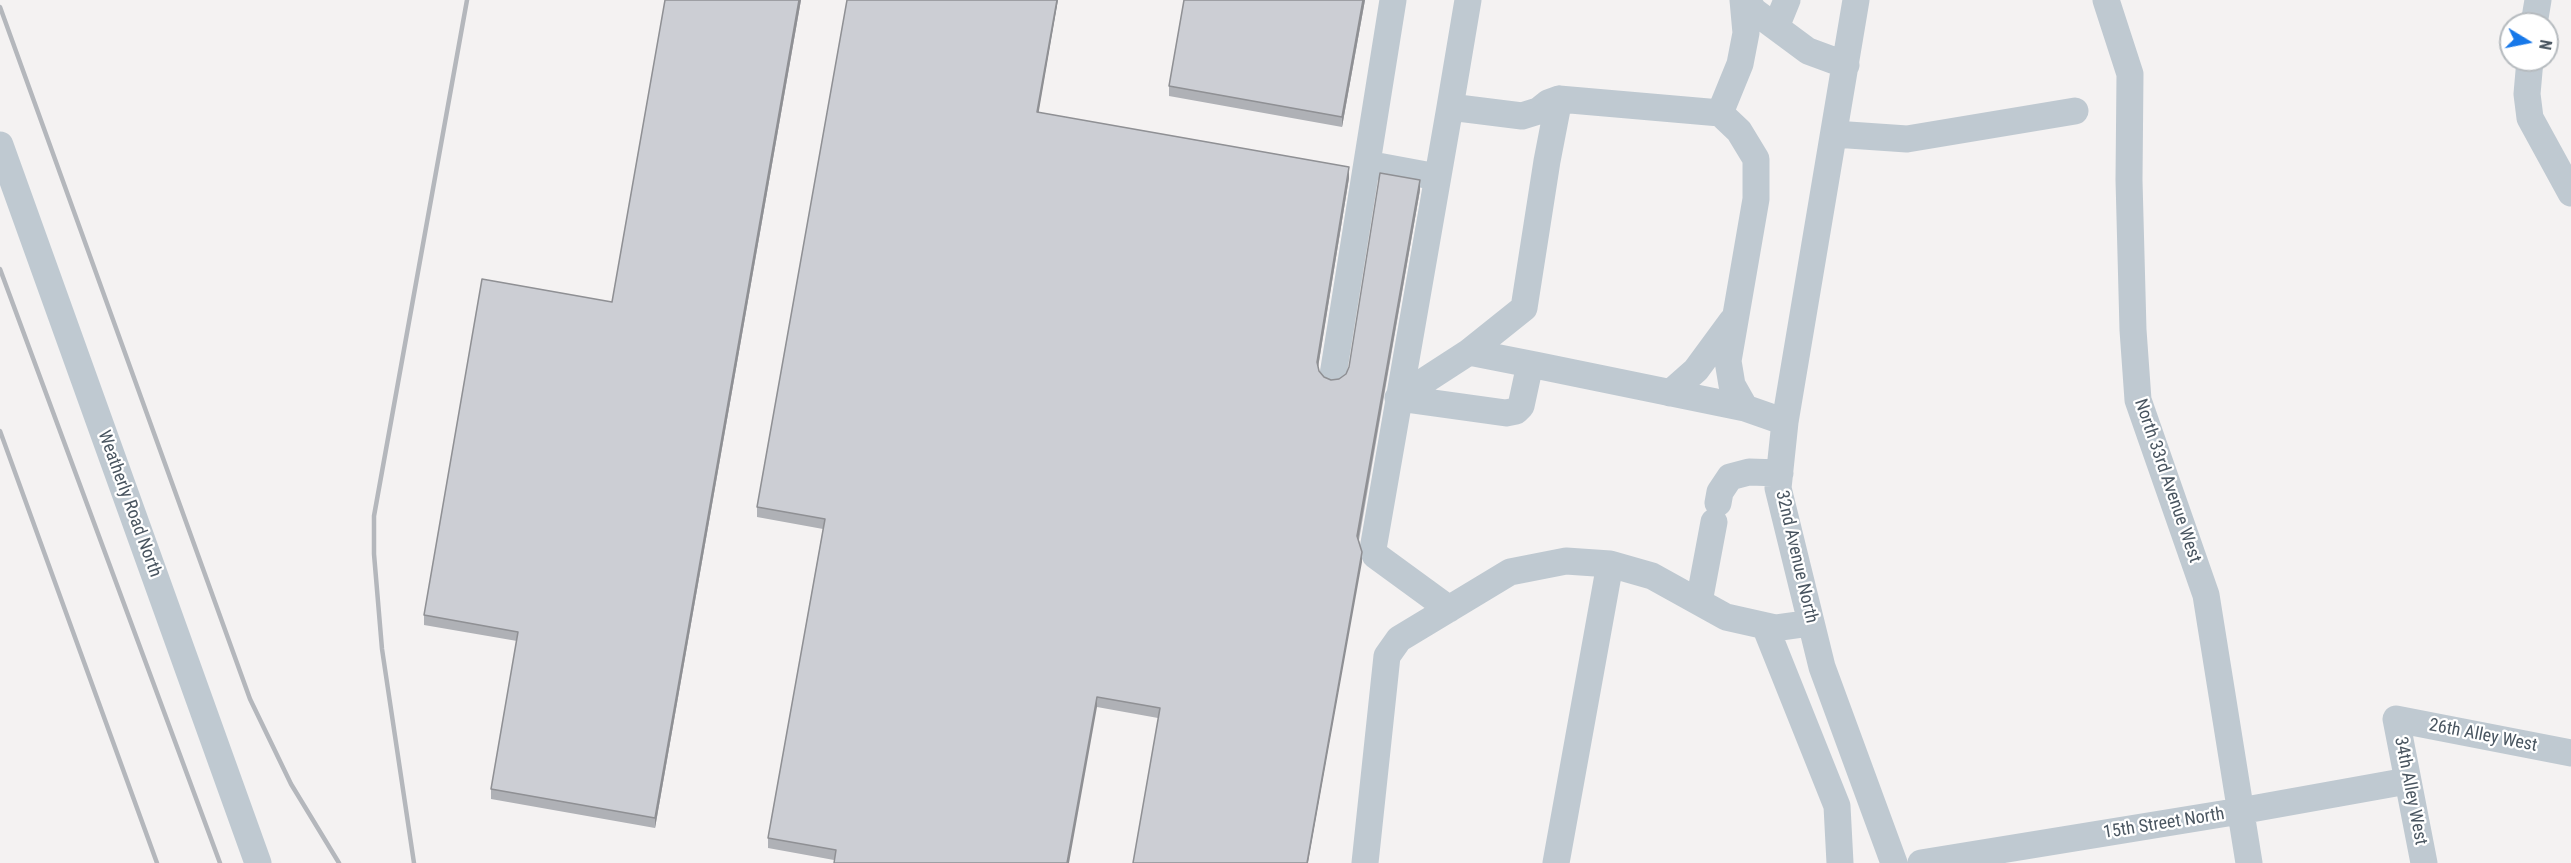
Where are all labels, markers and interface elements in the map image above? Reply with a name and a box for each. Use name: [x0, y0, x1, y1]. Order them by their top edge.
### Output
north arrow: [2499, 12, 2559, 72]
text: N: [2535, 38, 2555, 51]
street label: North 33rd Avenue West: [2129, 396, 2205, 566]
street label: Weatherly Road North: [92, 428, 166, 580]
street label: 32nd Avenue North: [1770, 488, 1822, 626]
street label: 26th Alley West: [2427, 715, 2539, 757]
street label: 34th Alley West: [2389, 735, 2431, 847]
street label: 15th Street North: [2102, 804, 2226, 844]

